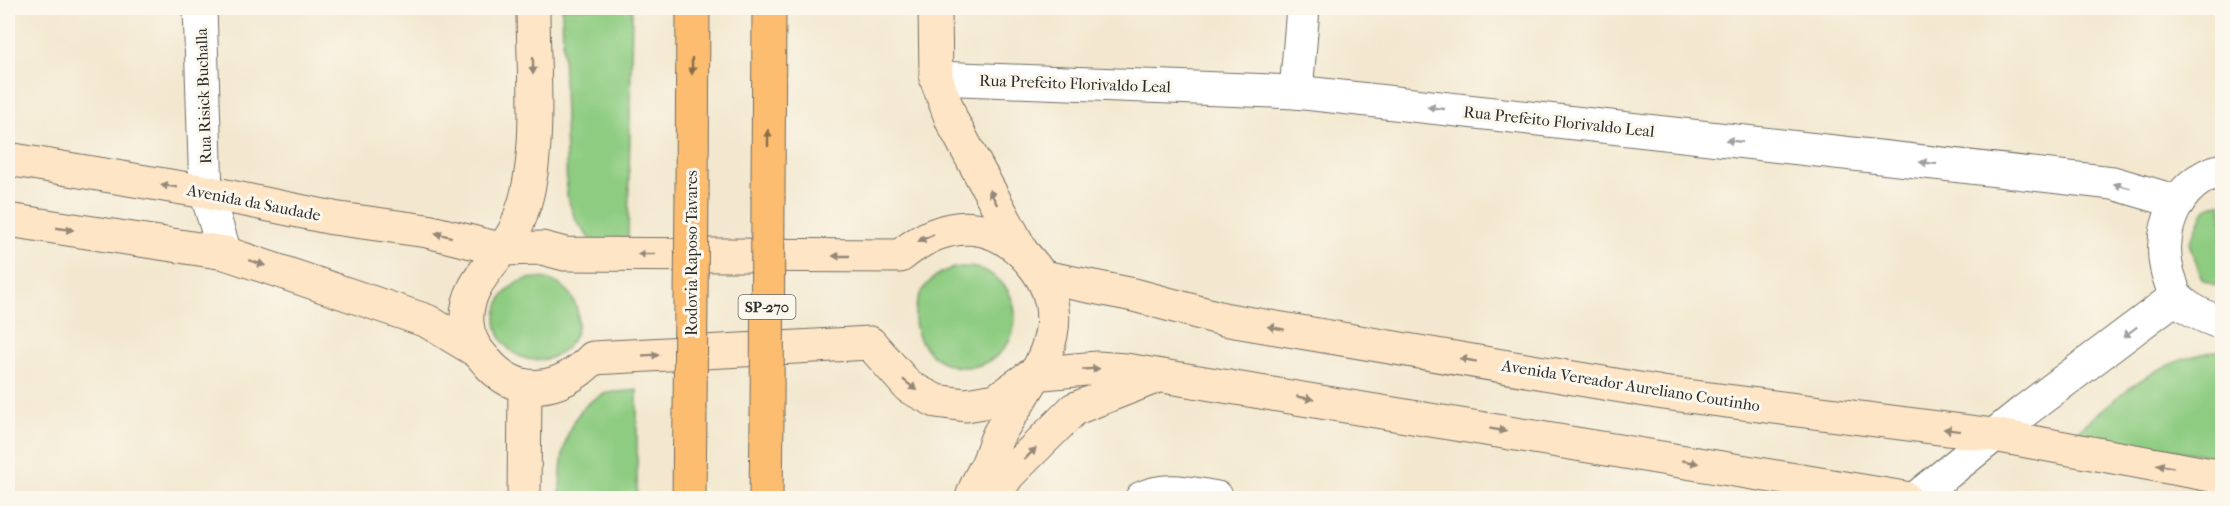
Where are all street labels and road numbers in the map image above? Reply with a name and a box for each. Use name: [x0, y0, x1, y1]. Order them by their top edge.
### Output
street label: Rua Risick Buchalla: [192, 27, 215, 164]
street label: Rua Prefeito Florivaldo Leal: [979, 71, 1172, 96]
street label: Rua Prefeito Florivaldo Leal: [1463, 102, 1656, 141]
street label: Rodovia Raposo Tavares: [682, 170, 701, 336]
street label: Avenida da Saudade: [184, 180, 323, 225]
road number: SP-270: [738, 295, 795, 319]
street label: Avenida Vereador Aureliano Coutinho: [1500, 356, 1761, 415]

